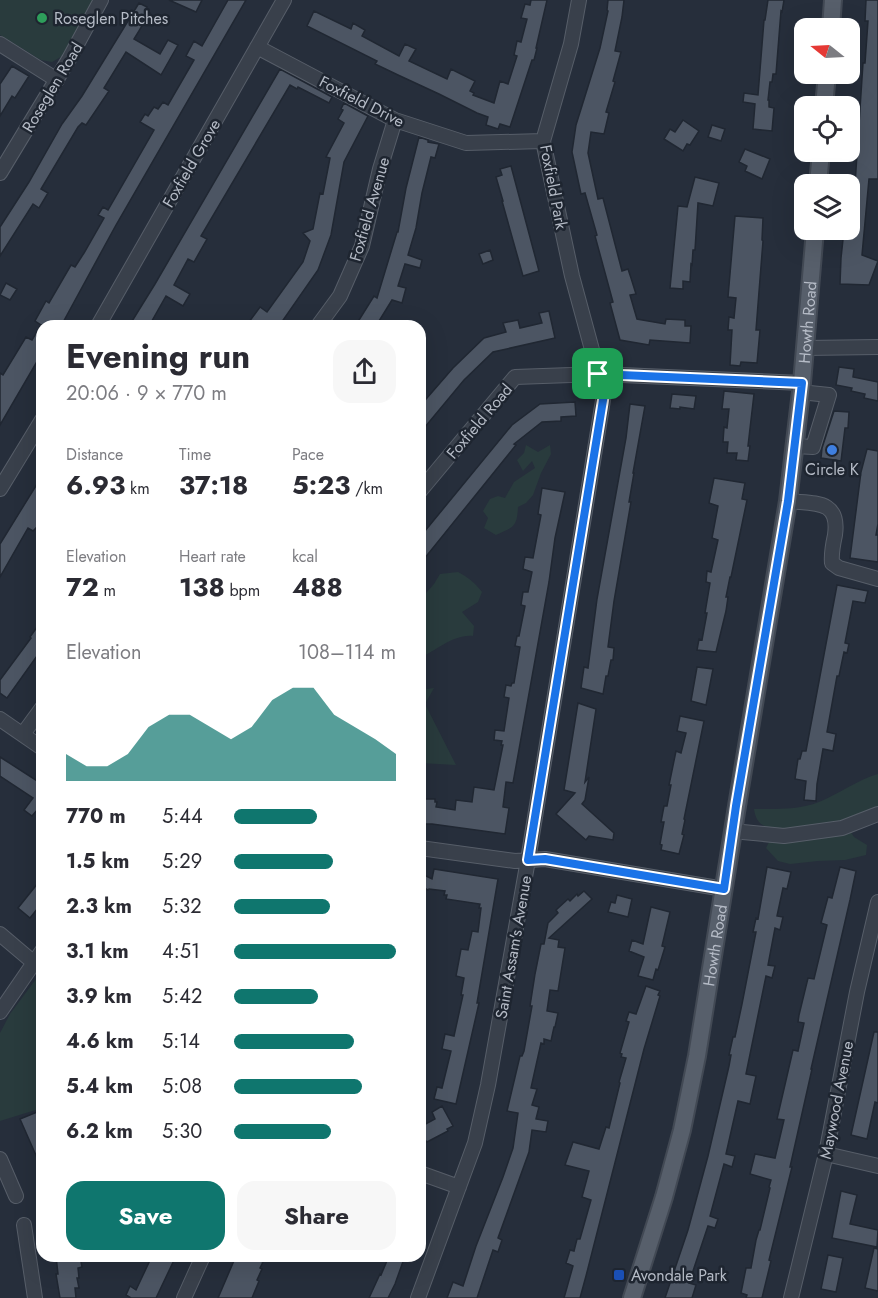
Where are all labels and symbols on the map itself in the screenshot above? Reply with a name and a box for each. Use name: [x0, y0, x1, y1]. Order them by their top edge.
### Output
place label: Roseglen Pitches: [54, 7, 168, 30]
marker: Roseglen Pitches: [35, 11, 49, 25]
north arrow: [794, 18, 860, 84]
street label: Roseglen Road: [17, 38, 88, 137]
street label: Foxfield Drive: [315, 70, 408, 133]
street label: Foxfield Grove: [157, 115, 226, 212]
street label: Foxfield Park: [534, 143, 573, 232]
street label: Foxfield Avenue: [344, 154, 395, 264]
street label: Howth Road: [793, 280, 823, 364]
pin: [572, 348, 623, 399]
street label: Foxfield Road: [441, 379, 518, 464]
marker: Circle K: [825, 443, 839, 457]
place label: Circle K: [805, 458, 859, 481]
street label: Saint Assam's Avenue: [490, 874, 537, 1020]
street label: Howth Road: [697, 903, 733, 988]
street label: Maywood Avenue: [814, 1039, 859, 1161]
place label: Avondale Park: [631, 1264, 728, 1287]
marker: Avondale Park: [612, 1268, 626, 1282]

